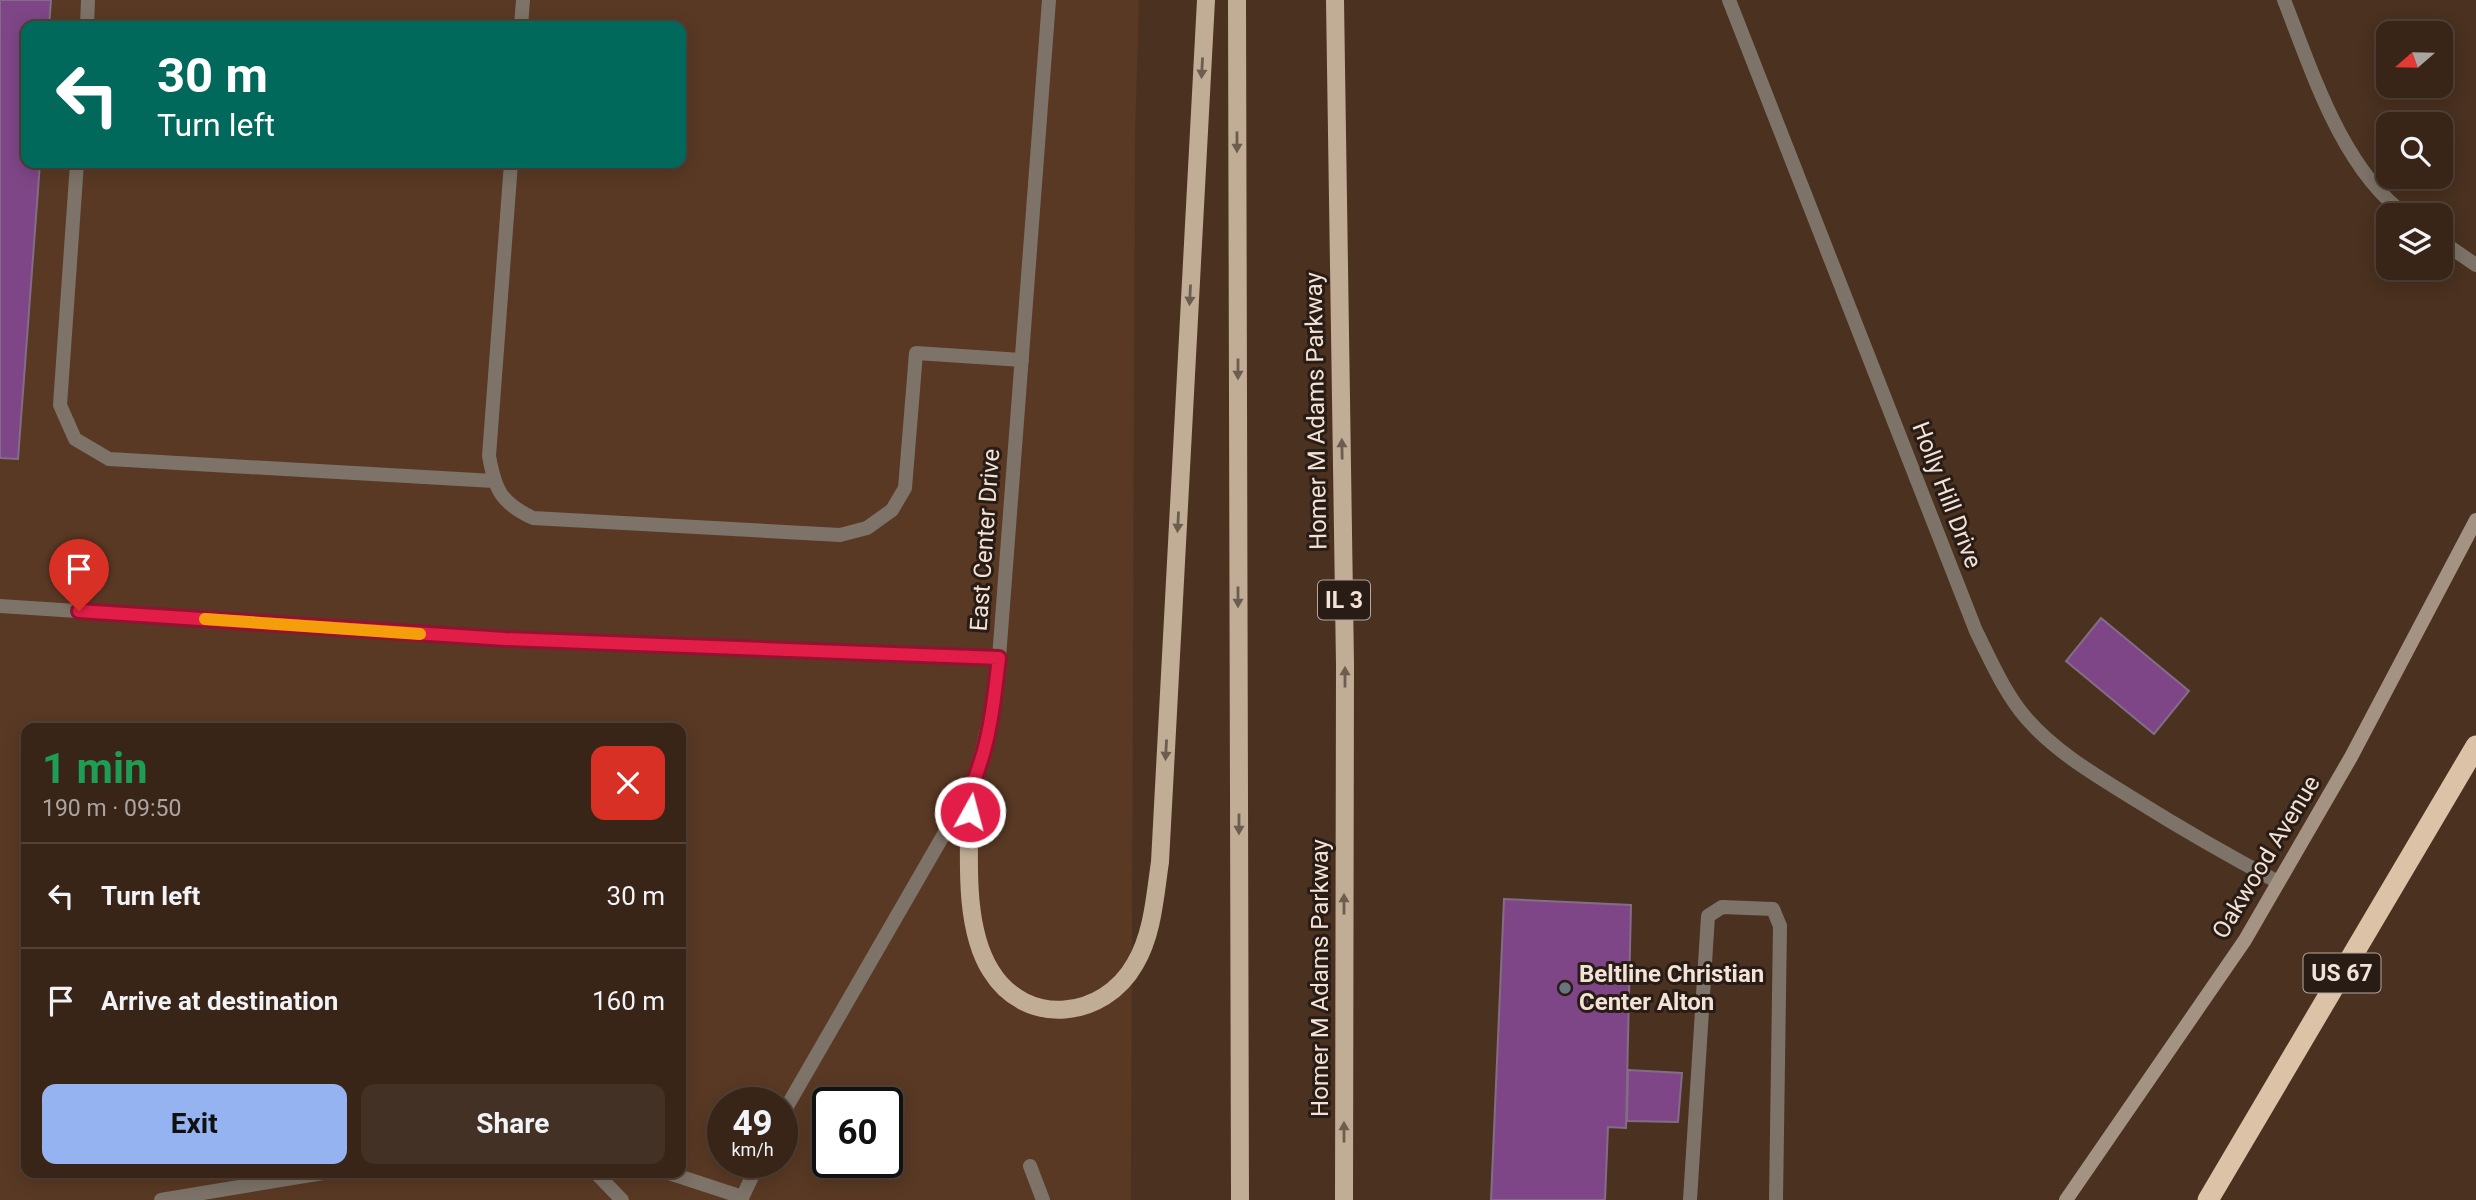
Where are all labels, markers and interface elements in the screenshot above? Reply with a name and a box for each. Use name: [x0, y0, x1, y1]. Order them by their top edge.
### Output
north arrow: [2376, 21, 2454, 98]
map controls: [2376, 21, 2453, 280]
text: 30 m: [157, 47, 268, 104]
icon: left: [42, 49, 133, 140]
one-way arrow: [1197, 57, 1208, 79]
text: Turn left: [157, 106, 275, 144]
button: search: [2376, 112, 2453, 189]
one-way arrow: [1231, 131, 1243, 153]
button: layers: [2376, 203, 2453, 280]
street label: Homer M Adams Parkway: [1300, 271, 1332, 550]
one-way arrow: [1184, 285, 1195, 307]
one-way arrow: [1232, 358, 1244, 380]
street label: Holly Hill Drive: [1906, 418, 1988, 572]
one-way arrow: [1336, 438, 1347, 460]
street label: East Center Drive: [965, 448, 1005, 632]
one-way arrow: [1172, 512, 1183, 534]
pin: [49, 539, 109, 611]
icon: arrive: [60, 550, 98, 588]
road number: IL 3: [1318, 580, 1370, 620]
one-way arrow: [1232, 586, 1244, 608]
one-way arrow: [1339, 666, 1351, 688]
one-way arrow: [1160, 739, 1171, 761]
text: 1 min: [42, 744, 148, 793]
button: close: [591, 746, 665, 820]
street label: Oakwood Avenue: [2206, 770, 2326, 944]
position arrow: [933, 775, 1007, 849]
text: 190 m · 09:50: [42, 795, 181, 822]
one-way arrow: [1233, 813, 1245, 835]
street label: Homer M Adams Parkway: [1306, 838, 1334, 1117]
icon: left: [42, 877, 80, 915]
text: Turn left: [101, 881, 200, 911]
text: 30 m: [607, 881, 665, 911]
one-way arrow: [1338, 893, 1350, 915]
road number: US 67: [2304, 954, 2380, 992]
place label: Beltline Christian Center Alton: [1579, 960, 1764, 1016]
marker: Beltline Christian Center Alton: [1557, 980, 1573, 996]
icon: arrive: [42, 982, 80, 1020]
text: Arrive at destination: [101, 986, 338, 1016]
text: 160 m: [592, 986, 665, 1016]
button: Exit: [42, 1084, 347, 1164]
button: Share: [361, 1084, 665, 1164]
speed limit sign: 60: [812, 1087, 903, 1178]
text: 49: [732, 1103, 773, 1144]
one-way arrow: [1338, 1121, 1350, 1143]
text: km/h: [731, 1139, 774, 1160]

